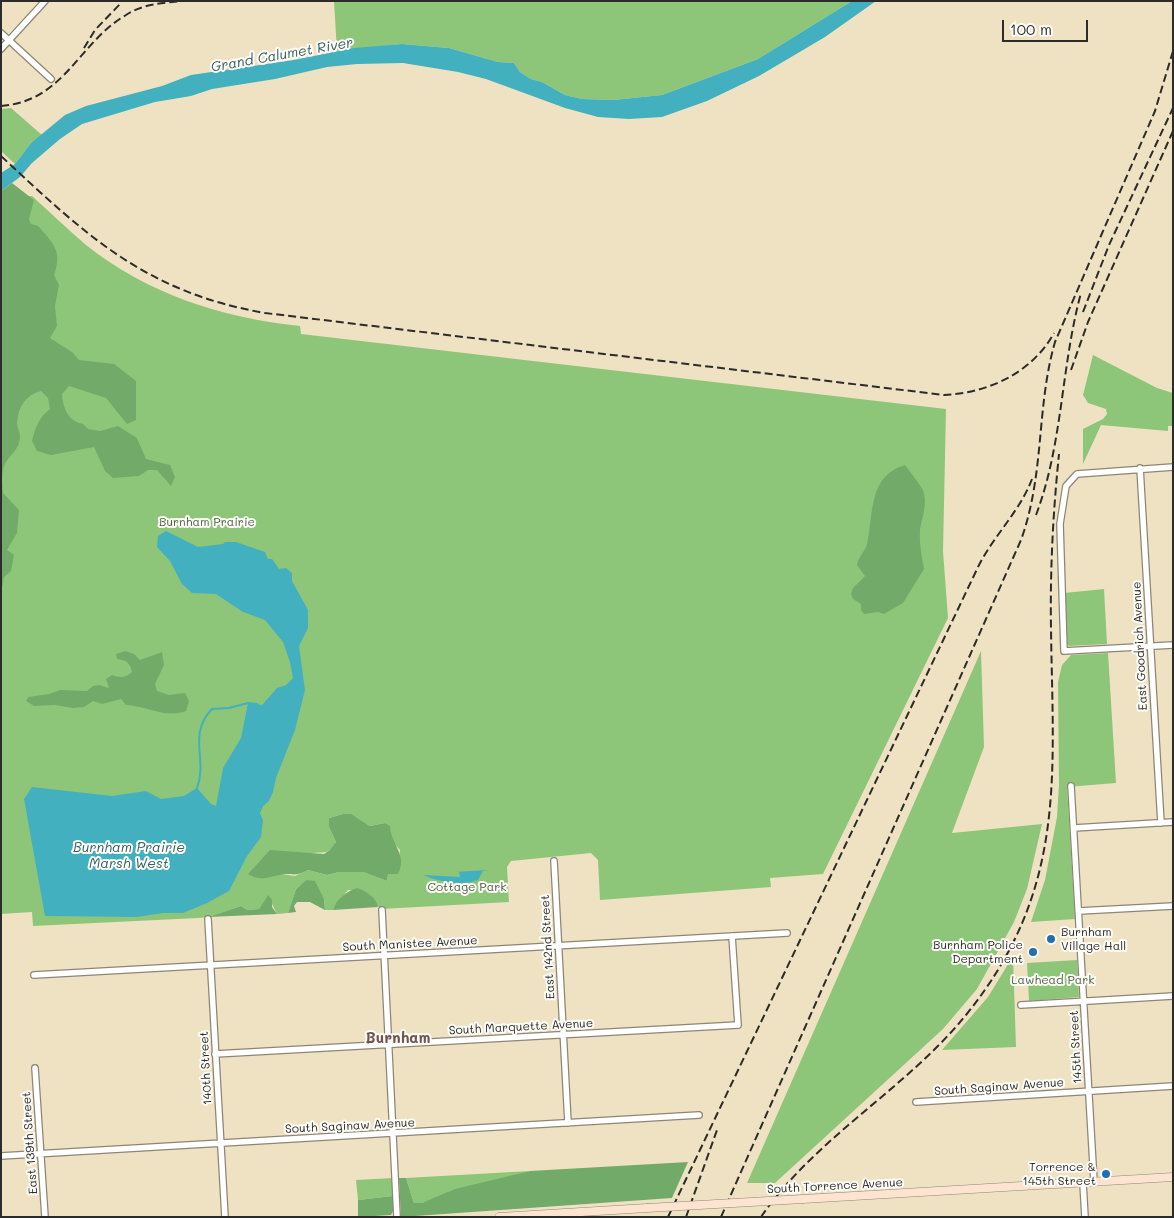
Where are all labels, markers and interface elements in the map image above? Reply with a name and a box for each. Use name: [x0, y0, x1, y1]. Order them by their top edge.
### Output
scale bar: [1004, 10, 1090, 42]
text: 100 m: [1010, 19, 1052, 39]
water label: Grand Calumet River: [210, 34, 354, 76]
park label: Burnham Prairie: [159, 515, 255, 529]
street label: East Goodrich Avenue: [1129, 581, 1151, 711]
water label: Burnham Prairie Marsh West: [73, 840, 185, 872]
park label: Cottage Park: [427, 880, 507, 894]
street label: East 142nd Street: [538, 894, 558, 1000]
place label: Burnham Village Hall: [1061, 925, 1126, 953]
street label: South Manistee Avenue: [342, 933, 478, 955]
marker: Burnham Village Hall: [1045, 933, 1057, 945]
place label: Burnham Police Department: [933, 938, 1023, 966]
marker: Burnham Police Department: [1027, 946, 1039, 958]
park label: Lawhead Park: [1011, 973, 1095, 987]
street label: 145th Street: [1067, 1010, 1085, 1084]
street label: South Marquette Avenue: [449, 1016, 593, 1038]
district label: Burnham: [366, 1029, 430, 1047]
street label: 140th Street: [197, 1031, 215, 1105]
street label: South Saginaw Avenue: [934, 1075, 1064, 1099]
street label: East 139th Street: [19, 1091, 41, 1195]
street label: South Saginaw Avenue: [285, 1115, 415, 1137]
place label: Torrence & 145th Street: [1023, 1160, 1096, 1188]
marker: Torrence & 145th Street: [1100, 1168, 1112, 1180]
street label: South Torrence Avenue: [767, 1175, 903, 1197]

